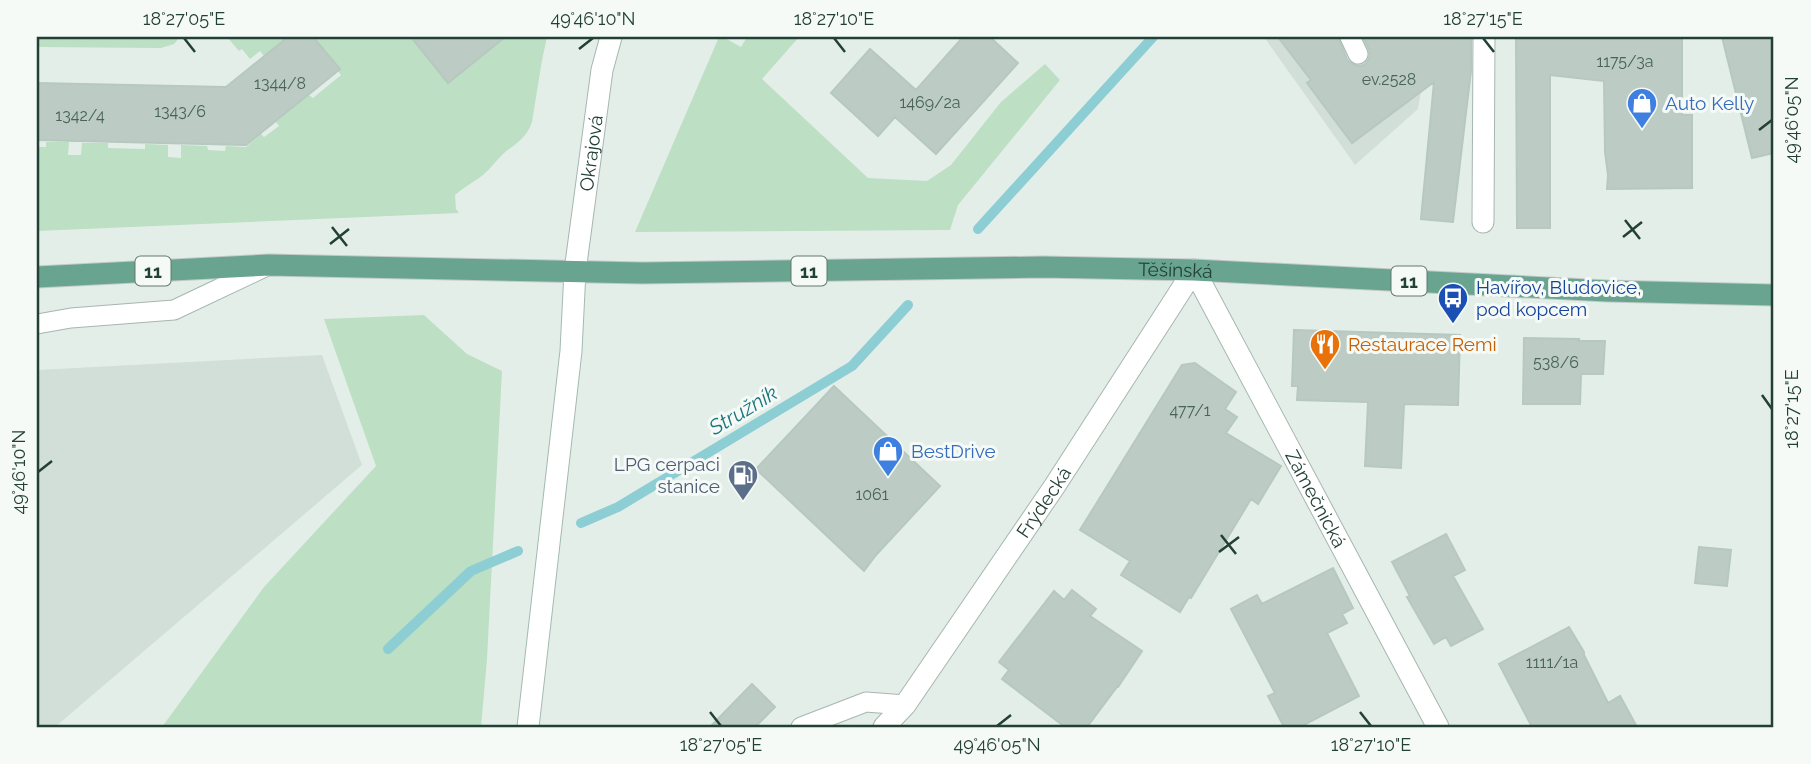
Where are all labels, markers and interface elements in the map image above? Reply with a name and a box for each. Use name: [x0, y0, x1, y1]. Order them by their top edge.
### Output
text: 18°27'05"E: [143, 8, 225, 29]
text: 49°46'10"N: [551, 8, 636, 29]
text: 18°27'10"E: [794, 8, 874, 29]
text: 18°27'15"E: [1443, 8, 1523, 29]
house number: 1175/3a: [1596, 52, 1654, 71]
house number: ev.2528: [1362, 70, 1416, 89]
house number: 1344/8: [254, 74, 306, 93]
text: 49°46'05"N: [1781, 76, 1802, 164]
shop icon: Auto Kelly: [1625, 86, 1659, 130]
place label: Auto Kelly: [1665, 92, 1754, 114]
house number: 1469/2a: [900, 93, 960, 112]
house number: 1343/6: [154, 102, 206, 121]
house number: 1342/4: [55, 106, 105, 125]
street label: Okrajová: [575, 114, 607, 193]
road number: 11: [136, 256, 170, 286]
road number: 11: [792, 256, 826, 286]
street label: Těšínská: [1138, 258, 1213, 282]
road number: 11: [1392, 267, 1426, 296]
place label: Havířov, Bludovice, pod kopcem: [1476, 276, 1641, 320]
bus stop icon: Havířov, Bludovice, pod kopcem: [1436, 281, 1470, 325]
restaurant icon: Restaurace Remi: [1308, 327, 1342, 371]
place label: Restaurace Remi: [1348, 333, 1497, 355]
house number: 538/6: [1533, 353, 1579, 372]
text: 18°27'15"E: [1781, 369, 1802, 449]
water label: Stružník: [703, 380, 782, 441]
house number: 477/1: [1169, 401, 1211, 420]
text: 49°46'10"N: [8, 430, 29, 515]
shop icon: BestDrive: [871, 434, 905, 478]
place label: BestDrive: [911, 440, 996, 462]
street label: Zámečnická: [1281, 446, 1351, 551]
place label: LPG cerpaci stanice: [614, 453, 720, 497]
fuel station icon: LPG cerpaci stanice: [726, 458, 760, 502]
street label: Frýdecká: [1012, 463, 1075, 542]
house number: 1061: [855, 485, 889, 504]
house number: 1111/1a: [1526, 653, 1578, 672]
text: 18°27'05"E: [680, 734, 762, 755]
text: 49°46'05"N: [953, 734, 1041, 755]
text: 18°27'10"E: [1331, 734, 1411, 755]

